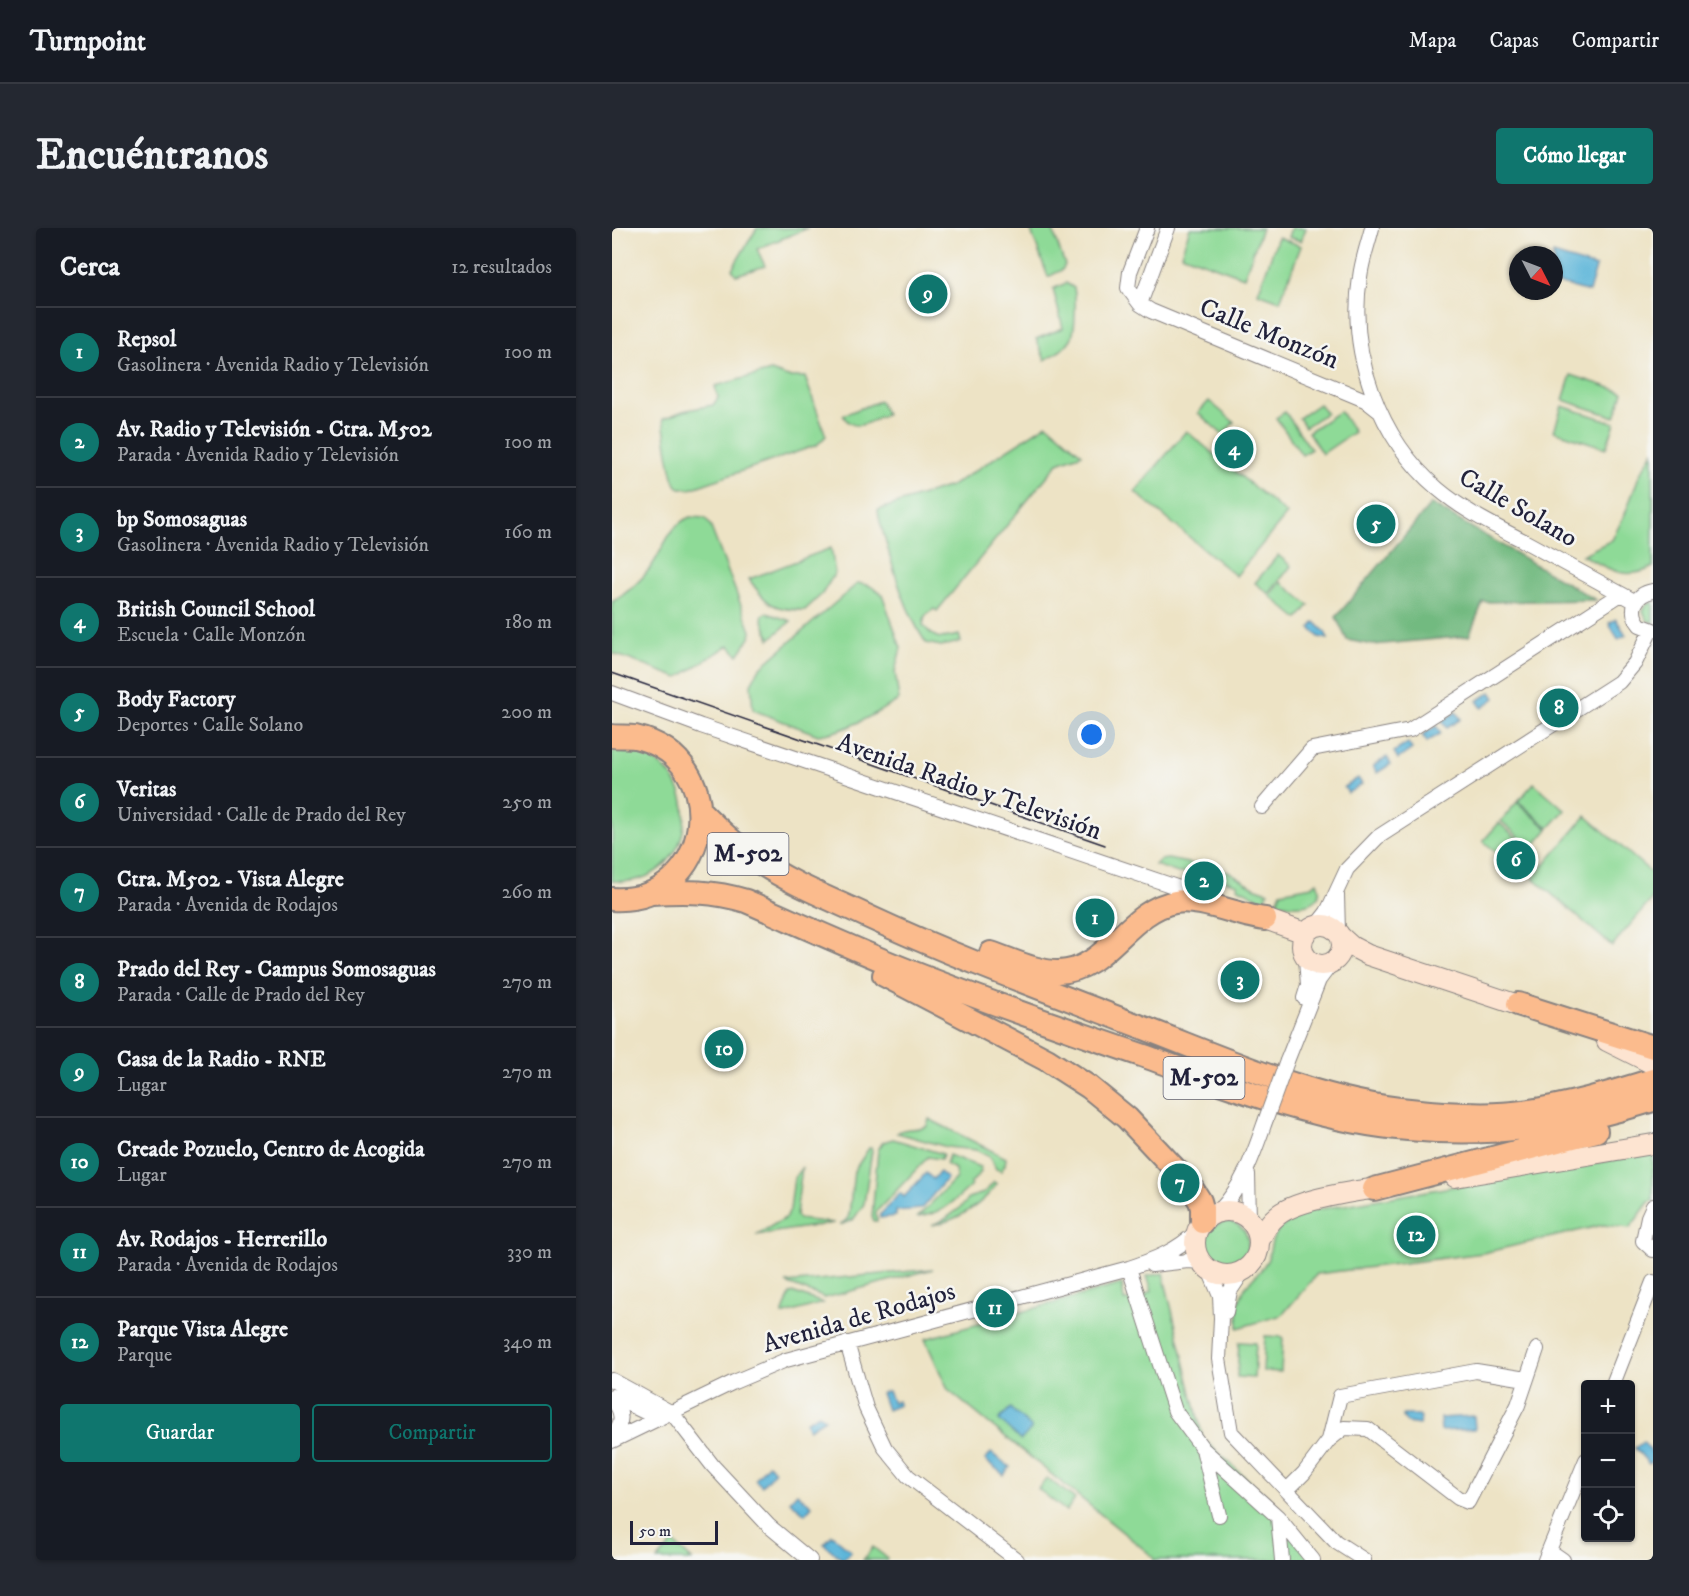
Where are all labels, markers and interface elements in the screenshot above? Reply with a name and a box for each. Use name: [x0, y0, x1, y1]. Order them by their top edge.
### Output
text: Turnpoint: [30, 24, 146, 59]
text: Mapa: [1409, 28, 1456, 54]
text: Capas: [1489, 28, 1539, 54]
text: Compartir: [1572, 28, 1659, 54]
button: Cómo llegar: [1496, 128, 1653, 184]
text: Encuéntranos: [36, 130, 268, 182]
north arrow: [1509, 246, 1563, 300]
text: Cerca: [60, 251, 120, 284]
text: 12 resultados: [451, 255, 552, 280]
pin: 9: [908, 272, 948, 316]
street label: Calle Monzón: [1195, 291, 1344, 377]
text: Repsol: [117, 326, 176, 353]
text: 1: [76, 340, 83, 365]
text: 100 m: [504, 340, 552, 365]
text: Gasolinera · Avenida Radio y Televisión: [117, 353, 429, 378]
text: Av. Radio y Televisión - Ctra. M502: [117, 416, 432, 443]
pin: 4: [1214, 426, 1254, 472]
text: 2: [75, 430, 84, 455]
text: 100 m: [504, 430, 552, 455]
text: Parada · Avenida Radio y Televisión: [117, 443, 399, 468]
street label: Calle Solano: [1453, 461, 1583, 555]
pin: 5: [1356, 502, 1395, 546]
text: bp Somosaguas: [117, 506, 247, 533]
text: 3: [76, 520, 83, 545]
text: 160 m: [504, 520, 552, 545]
text: Gasolinera · Avenida Radio y Televisión: [117, 533, 429, 558]
text: British Council School: [117, 596, 315, 623]
text: 4: [74, 610, 85, 635]
text: 180 m: [505, 610, 552, 635]
text: Escuela · Calle Monzón: [117, 623, 306, 648]
text: Body Factory: [117, 686, 236, 713]
pin: 8: [1540, 686, 1578, 730]
text: 5: [75, 700, 84, 725]
text: 200 m: [501, 700, 552, 725]
text: Deportes · Calle Solano: [117, 713, 303, 738]
your location: [1077, 720, 1106, 749]
street label: Avenida Radio y Televisión: [832, 726, 1106, 848]
text: Veritas: [117, 776, 176, 803]
text: 6: [74, 790, 85, 815]
text: 250 m: [502, 790, 552, 815]
text: Universidad · Calle de Prado del Rey: [117, 803, 406, 828]
road number: M-502: [708, 833, 788, 875]
pin: 6: [1496, 838, 1536, 882]
pin: 2: [1184, 858, 1224, 904]
text: Ctra. M502 - Vista Alegre: [117, 866, 344, 893]
text: 7: [74, 880, 85, 905]
text: 260 m: [502, 880, 552, 905]
text: Parada · Avenida de Rodajos: [117, 893, 338, 918]
pin: 1: [1076, 896, 1114, 940]
text: Prado del Rey - Campus Somosaguas: [117, 956, 436, 983]
pin: 3: [1220, 958, 1260, 1002]
text: 8: [74, 970, 85, 995]
text: 270 m: [502, 970, 552, 995]
text: Parada · Calle de Prado del Rey: [117, 983, 365, 1008]
pin: 10: [704, 1026, 744, 1072]
text: Casa de la Radio - RNE: [117, 1046, 326, 1073]
road number: M-502: [1164, 1057, 1244, 1099]
text: 9: [75, 1060, 84, 1085]
text: 270 m: [502, 1060, 552, 1085]
text: Lugar: [117, 1073, 167, 1098]
text: Creade Pozuelo, Centro de Acogida: [117, 1136, 425, 1163]
text: 10: [70, 1150, 89, 1175]
text: 270 m: [502, 1150, 552, 1175]
pin: 7: [1160, 1160, 1200, 1206]
text: Lugar: [117, 1163, 167, 1188]
pin: 12: [1396, 1212, 1436, 1258]
text: Av. Rodajos - Herrerillo: [117, 1226, 327, 1253]
text: 11: [72, 1240, 87, 1265]
text: 330 m: [507, 1240, 552, 1265]
text: Parada · Avenida de Rodajos: [117, 1253, 338, 1278]
street label: Avenida de Rodajos: [759, 1275, 959, 1361]
pin: 11: [976, 1286, 1015, 1330]
text: Parque Vista Alegre: [117, 1316, 288, 1343]
text: 12: [71, 1330, 88, 1355]
text: 340 m: [503, 1330, 552, 1355]
text: Parque: [117, 1343, 172, 1368]
map controls: [1581, 1380, 1635, 1542]
button: +: [1581, 1380, 1635, 1434]
button: Guardar: [60, 1404, 300, 1462]
button: Compartir: [312, 1404, 552, 1462]
button: −: [1581, 1434, 1635, 1488]
button: locate: [1581, 1488, 1635, 1542]
scale bar: [630, 1518, 718, 1546]
text: 50 m: [639, 1521, 671, 1541]

